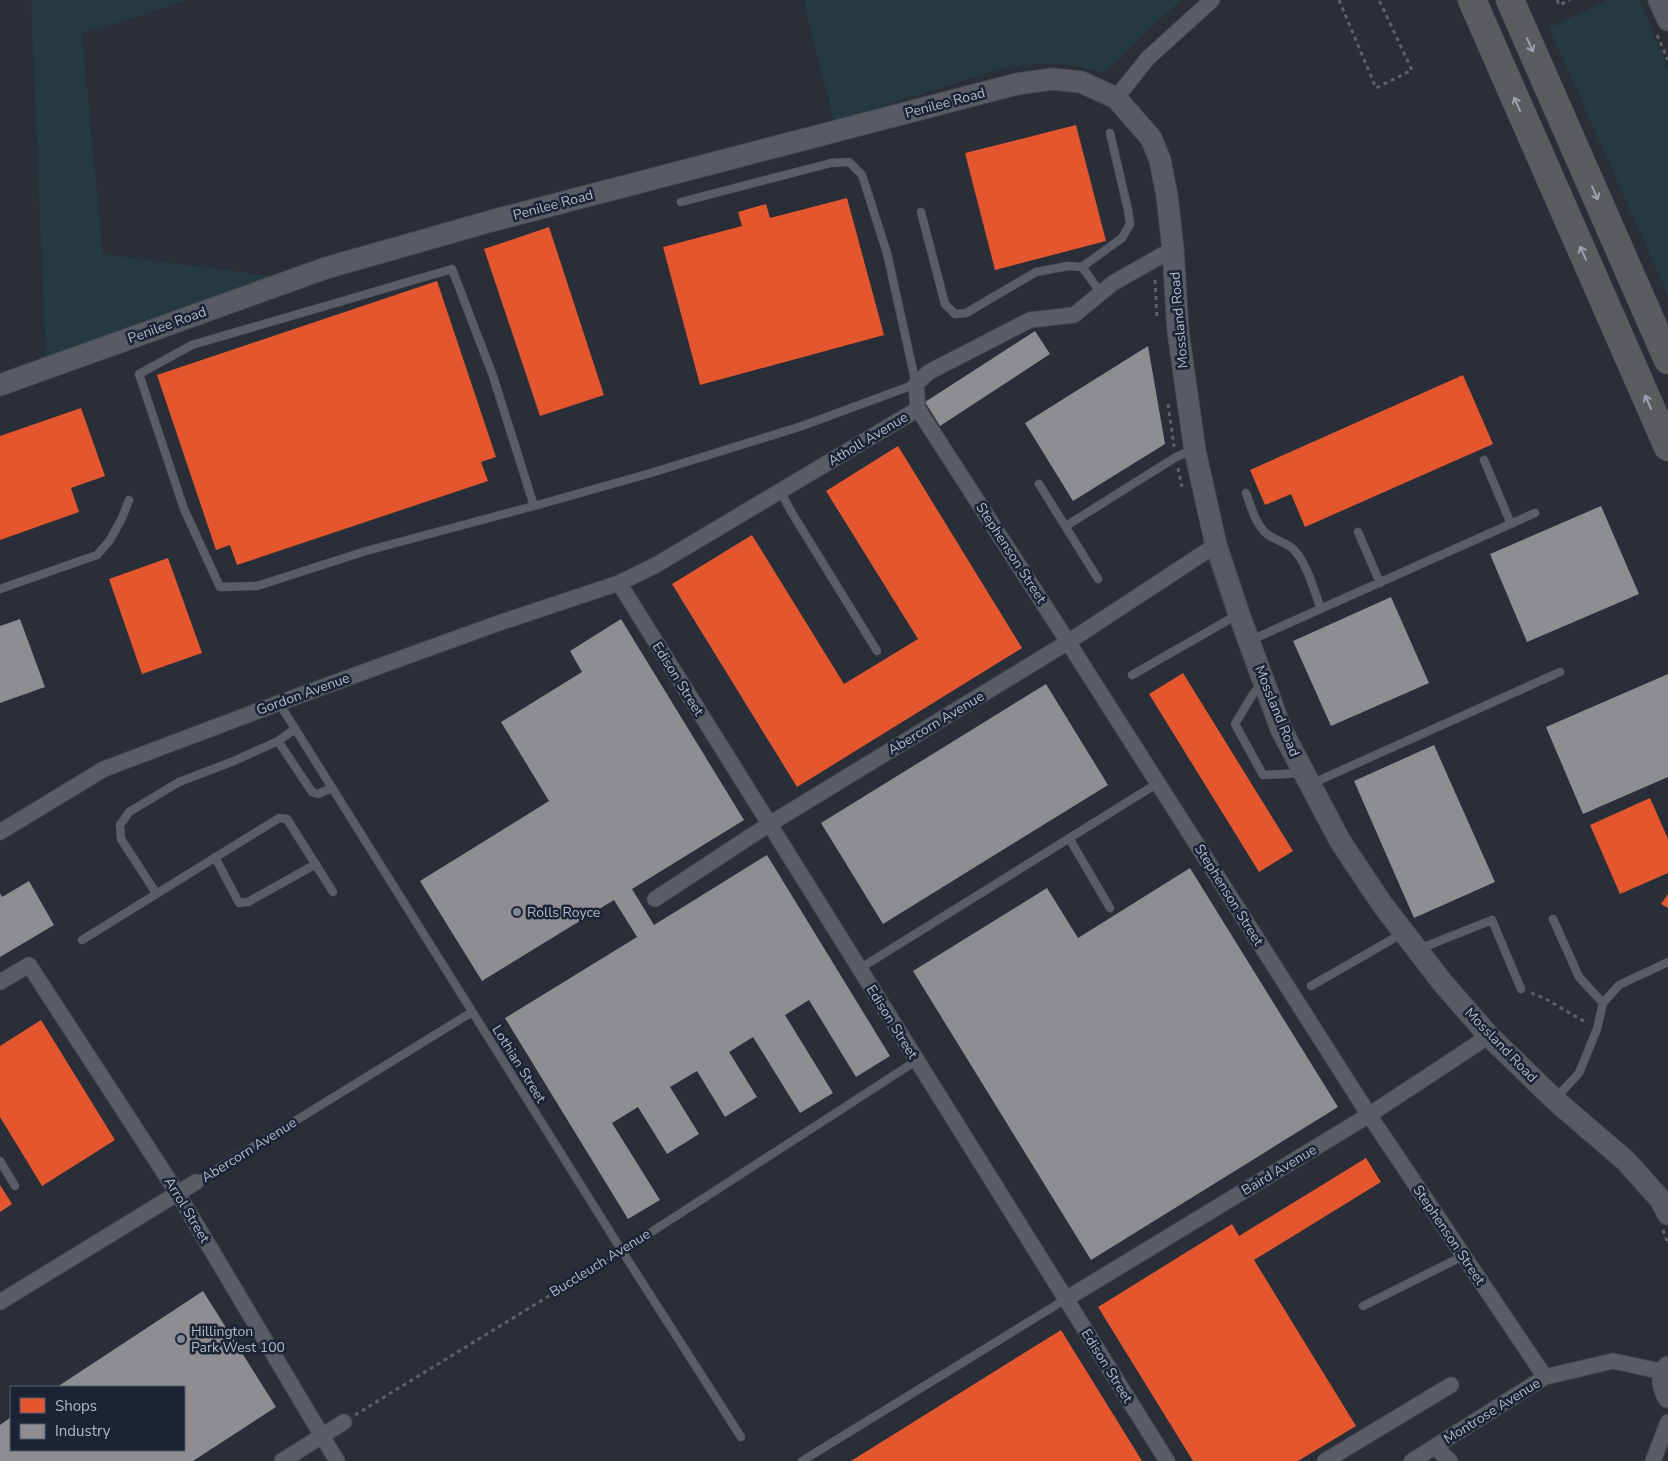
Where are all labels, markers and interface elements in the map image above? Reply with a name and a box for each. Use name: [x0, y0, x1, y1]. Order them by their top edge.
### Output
one-way arrow: [1525, 37, 1535, 52]
street label: Penilee Road: [903, 83, 987, 123]
one-way arrow: [1512, 97, 1522, 112]
street label: Penilee Road: [511, 185, 595, 225]
one-way arrow: [1590, 185, 1600, 200]
one-way arrow: [1577, 246, 1587, 261]
street label: Mossland Road: [1165, 271, 1193, 369]
street label: Penilee Road: [125, 302, 209, 348]
one-way arrow: [1643, 395, 1653, 410]
street label: Atholl Avenue: [824, 408, 912, 470]
street label: Stephenson Street: [971, 499, 1051, 607]
street label: Edison Street: [648, 638, 708, 720]
street label: Mossland Road: [1250, 662, 1304, 760]
street label: Gordon Avenue: [254, 668, 352, 720]
street label: Abercorn Avenue: [884, 687, 988, 759]
street label: Stephenson Street: [1190, 841, 1268, 950]
place label: Rolls Royce: [527, 903, 600, 922]
marker: Rolls Royce: [511, 906, 523, 918]
street label: Edison Street: [862, 981, 922, 1063]
street label: Mossland Road: [1460, 1003, 1542, 1087]
street label: Lothian Street: [487, 1021, 551, 1107]
street label: Abercorn Avenue: [198, 1113, 300, 1187]
street label: Baird Avenue: [1238, 1140, 1320, 1200]
street label: Arrol Street: [160, 1173, 214, 1247]
street label: Stephenson Street: [1409, 1181, 1490, 1289]
street label: Buccleuch Avenue: [546, 1224, 654, 1302]
place label: Hillington Park West 100: [191, 1322, 285, 1357]
street label: Edison Street: [1077, 1325, 1137, 1407]
marker: Hillington Park West 100: [175, 1333, 187, 1345]
street label: Montrose Avenue: [1440, 1374, 1544, 1448]
legend: [10, 1386, 185, 1451]
text: Shops: [55, 1396, 97, 1416]
text: Industry: [55, 1421, 111, 1441]

